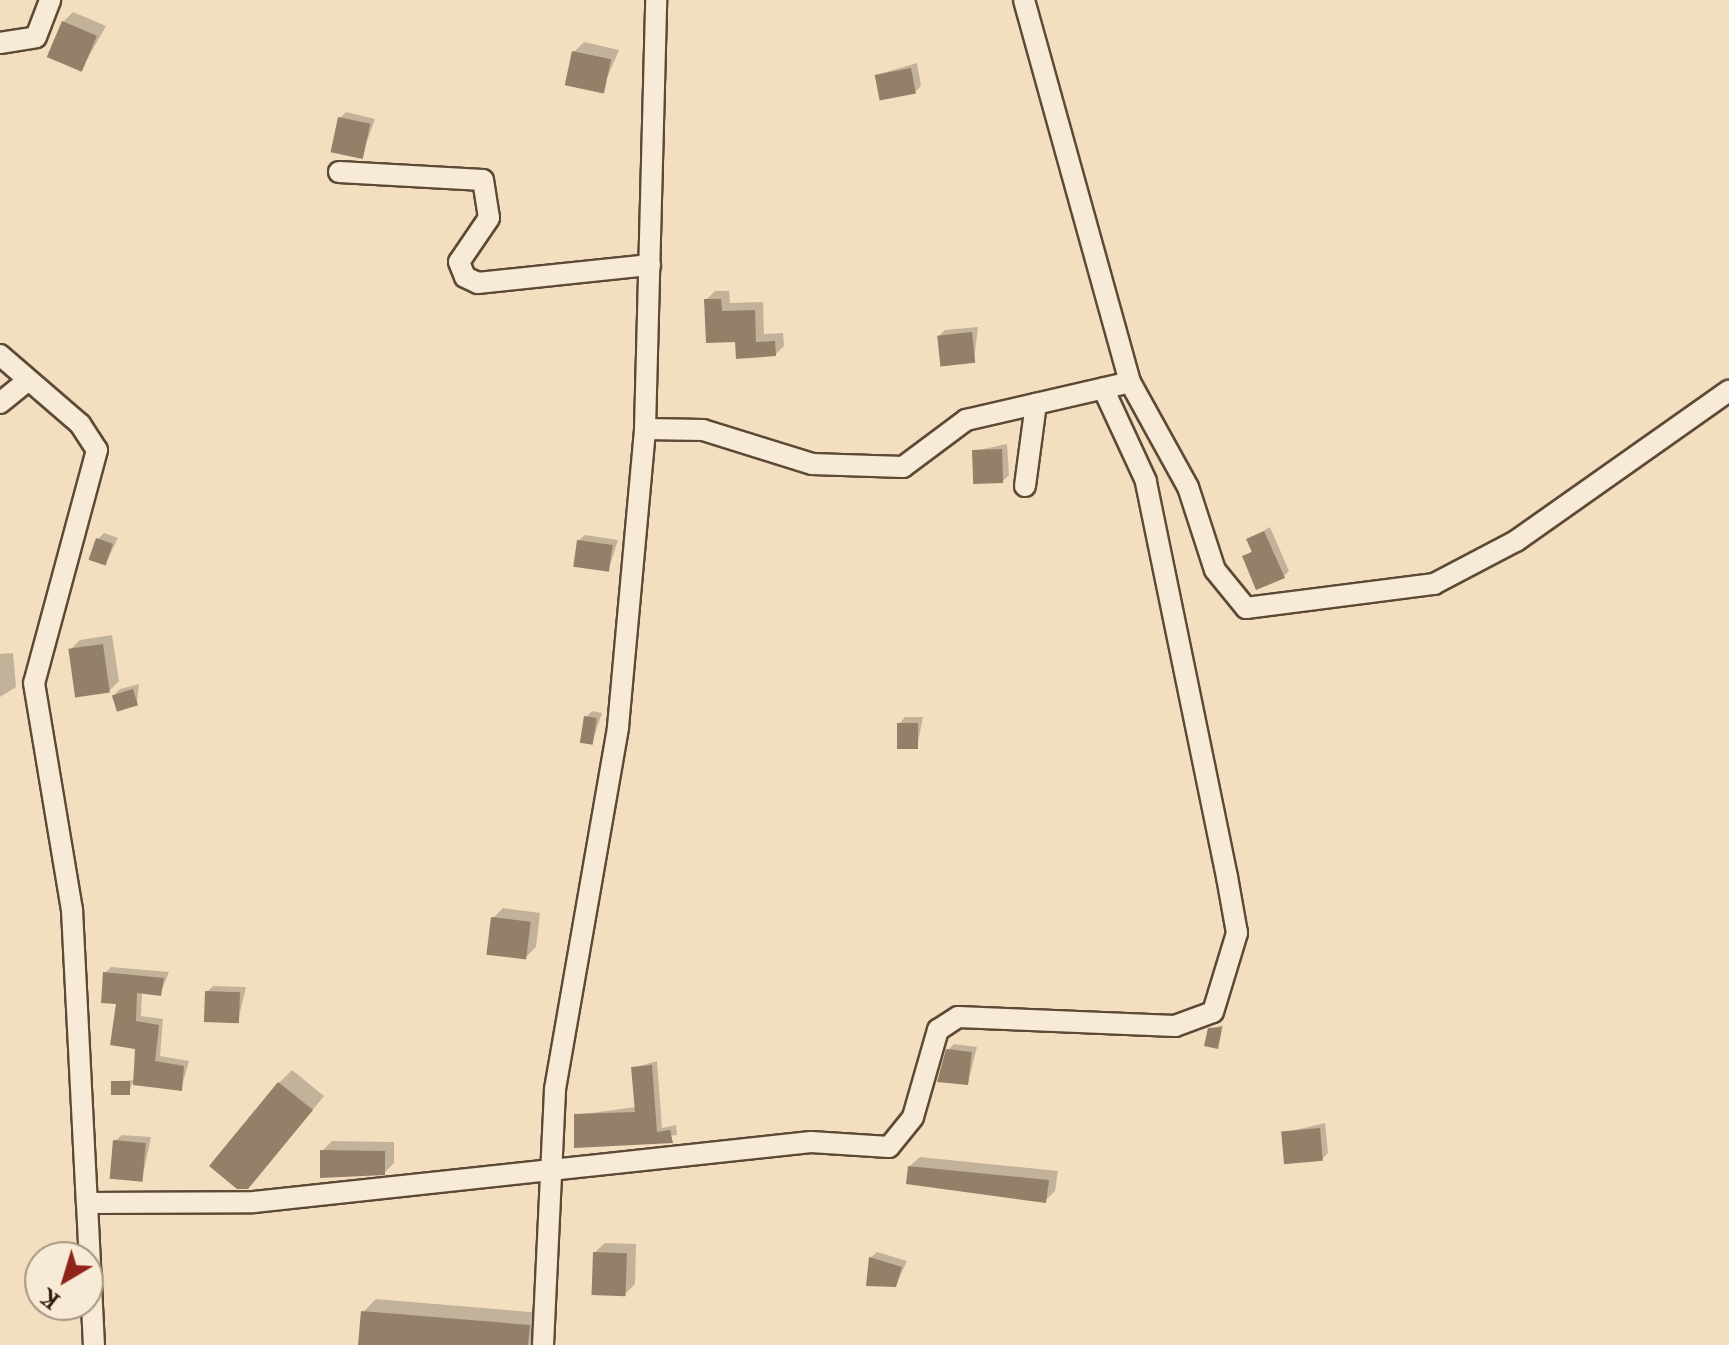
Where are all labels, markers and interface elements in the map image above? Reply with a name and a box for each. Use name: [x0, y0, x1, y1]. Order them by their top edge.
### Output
north arrow: [24, 1241, 104, 1321]
text: K: [36, 1283, 65, 1314]

